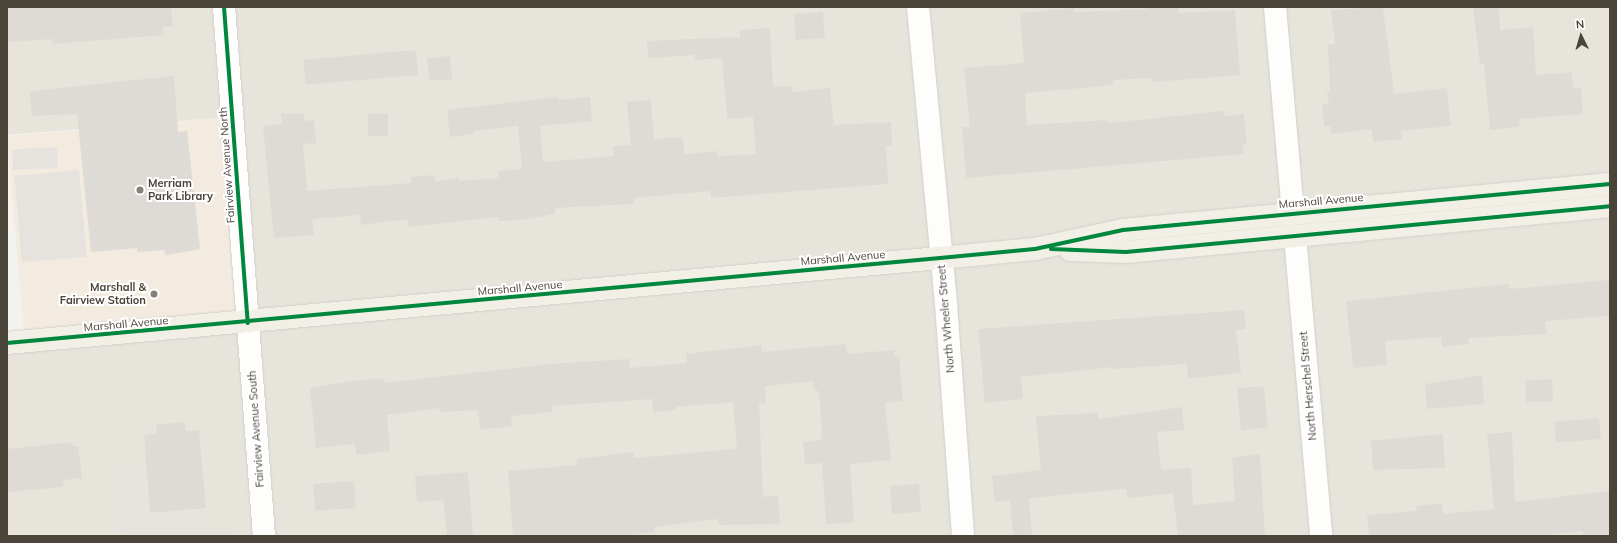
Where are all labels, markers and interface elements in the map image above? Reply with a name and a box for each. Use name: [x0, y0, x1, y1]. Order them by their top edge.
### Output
north arrow: [1561, 16, 1601, 56]
text: N: [1575, 17, 1585, 31]
street label: Fairview Avenue North: [216, 106, 238, 224]
place label: Merriam Park Library: [148, 177, 213, 203]
marker: Merriam Park Library: [135, 185, 145, 195]
street label: Marshall Avenue: [1278, 191, 1364, 211]
street label: Marshall Avenue: [800, 248, 886, 268]
street label: North Wheeler Street: [935, 264, 957, 374]
street label: Marshall Avenue: [477, 278, 563, 298]
place label: Marshall & Fairview Station: [60, 281, 146, 307]
marker: Marshall & Fairview Station: [149, 289, 159, 299]
street label: Marshall Avenue: [83, 314, 169, 334]
street label: North Herschel Street: [1297, 331, 1319, 441]
street label: Fairview Avenue South: [245, 370, 267, 488]

